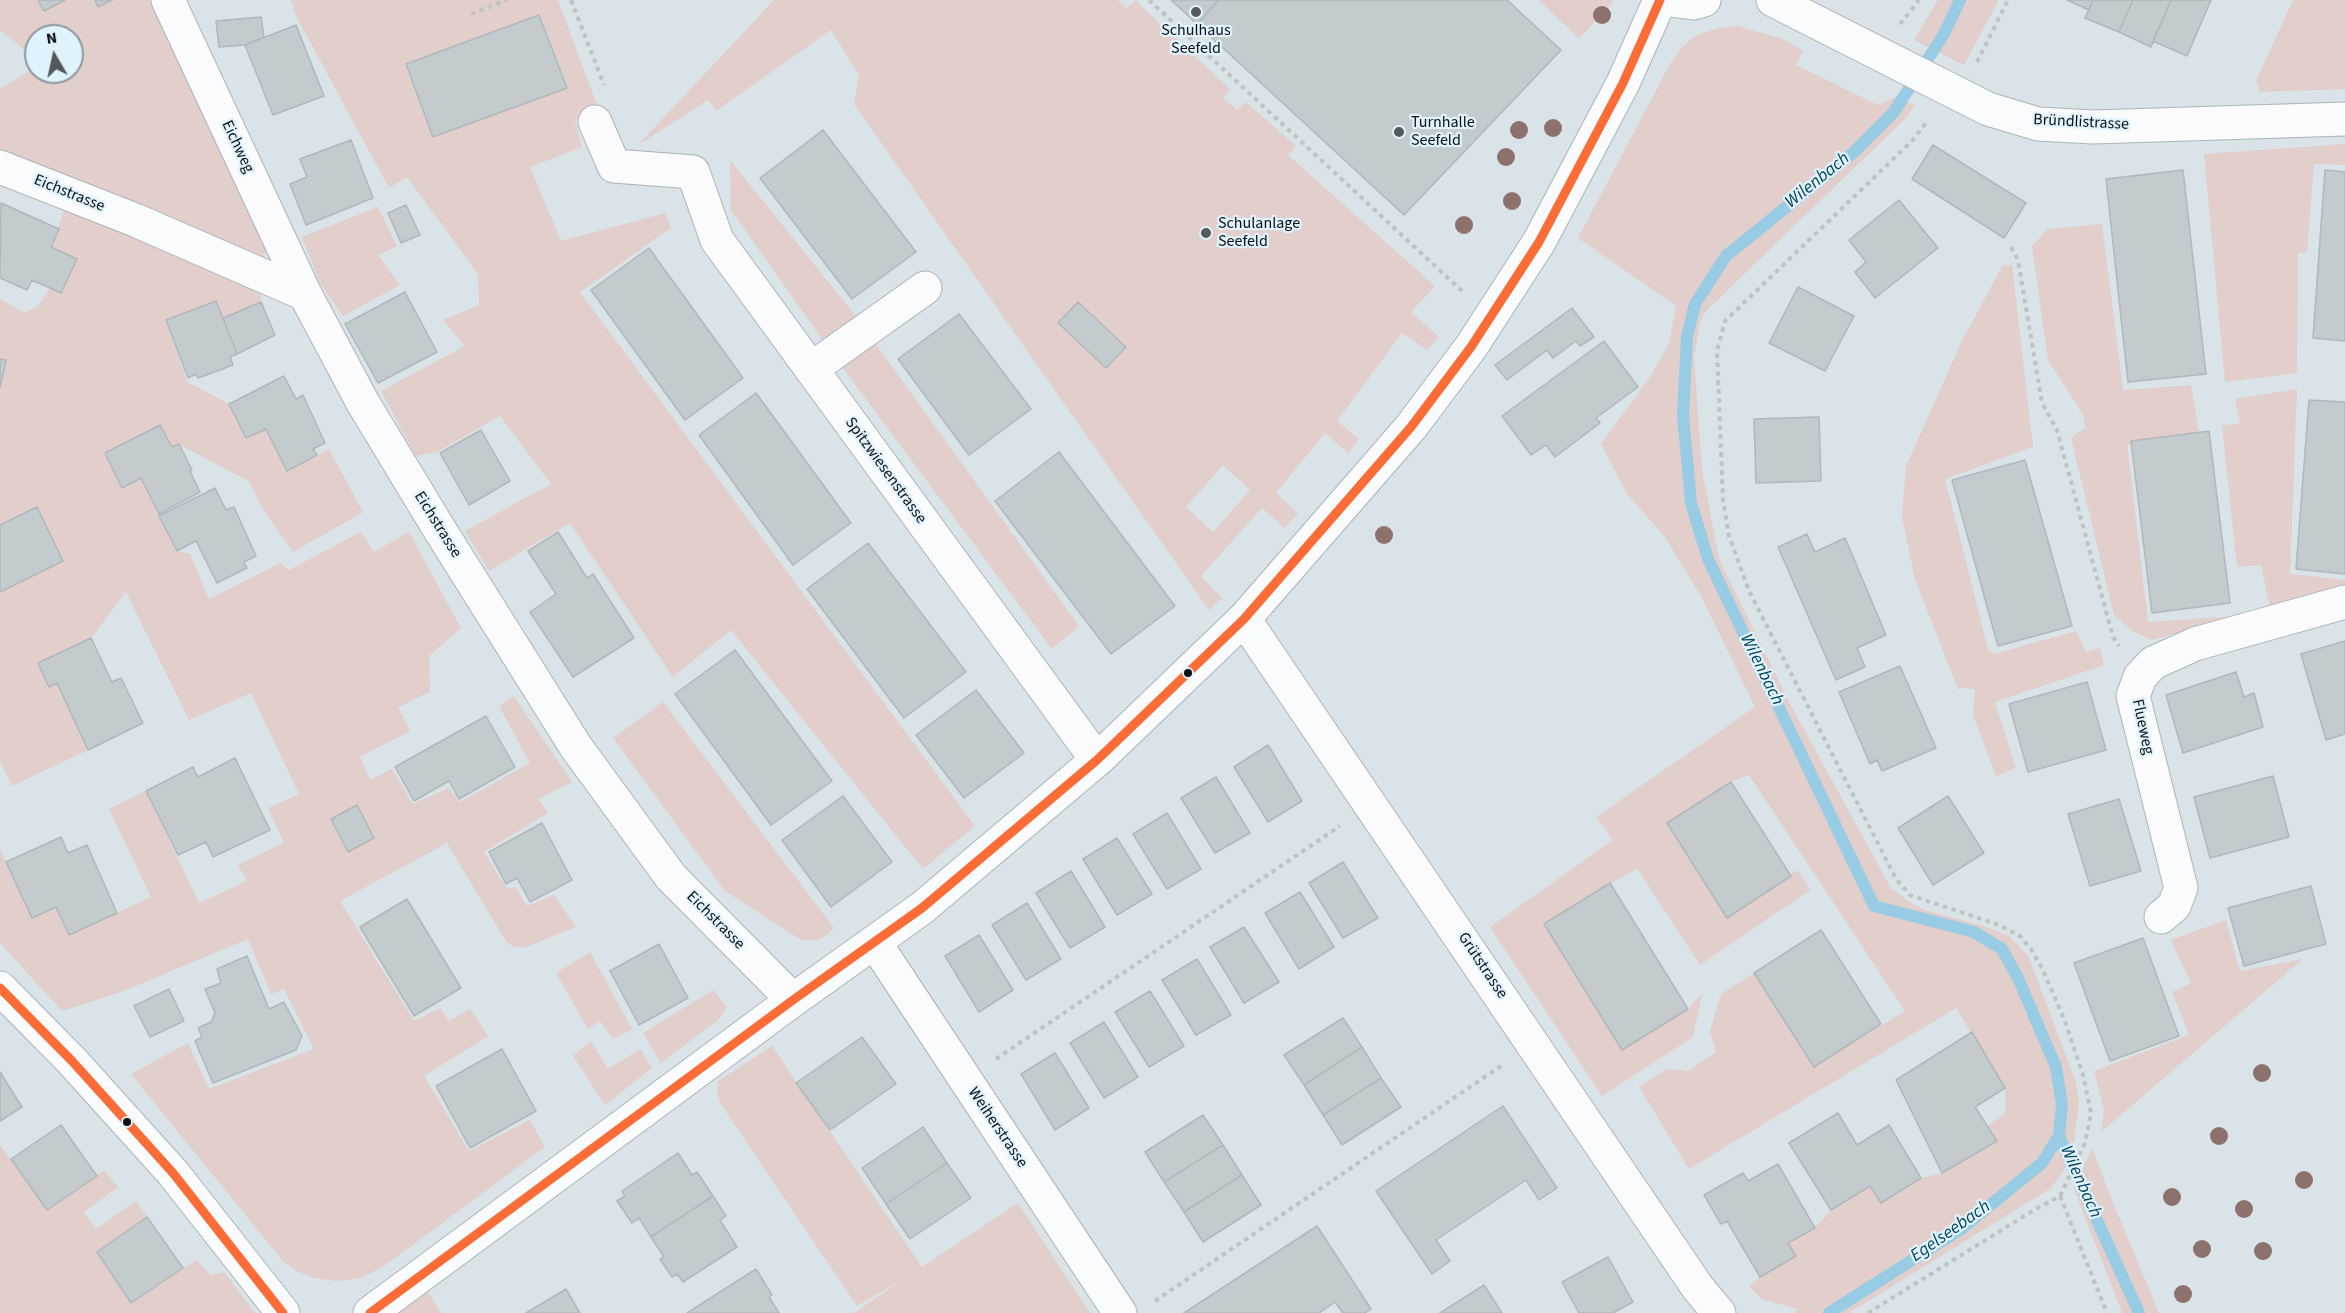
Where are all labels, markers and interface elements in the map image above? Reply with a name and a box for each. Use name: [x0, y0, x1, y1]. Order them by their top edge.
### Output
marker: Schulhaus Seefeld: [1189, 5, 1203, 19]
place label: Schulhaus Seefeld: [1161, 21, 1231, 59]
north arrow: [24, 24, 84, 84]
text: N: [45, 27, 58, 50]
street label: Bründlistrasse: [2033, 111, 2129, 135]
place label: Turnhalle Seefeld: [1411, 113, 1475, 151]
street label: Eichweg: [217, 118, 257, 176]
marker: Turnhalle Seefeld: [1392, 125, 1406, 139]
water label: Wilenbach: [1781, 148, 1855, 214]
street label: Eichstrasse: [31, 171, 107, 217]
place label: Schulanlage Seefeld: [1218, 214, 1300, 252]
marker: Schulanlage Seefeld: [1199, 226, 1213, 240]
street label: Spitzwiesenstrasse: [840, 414, 930, 528]
street label: Eichstrasse: [409, 488, 465, 562]
water label: Wilenbach: [1734, 631, 1788, 709]
unlabelled marker: [1182, 667, 1194, 679]
street label: Flueweg: [2127, 698, 2157, 756]
street label: Eichstrasse: [682, 888, 748, 954]
street label: Grütstrasse: [1453, 929, 1511, 1003]
street label: Weiherstrasse: [963, 1084, 1031, 1172]
unlabelled marker: [121, 1116, 133, 1128]
water label: Wilenbach: [2054, 1142, 2106, 1222]
water label: Egelseebach: [1907, 1197, 1995, 1267]

